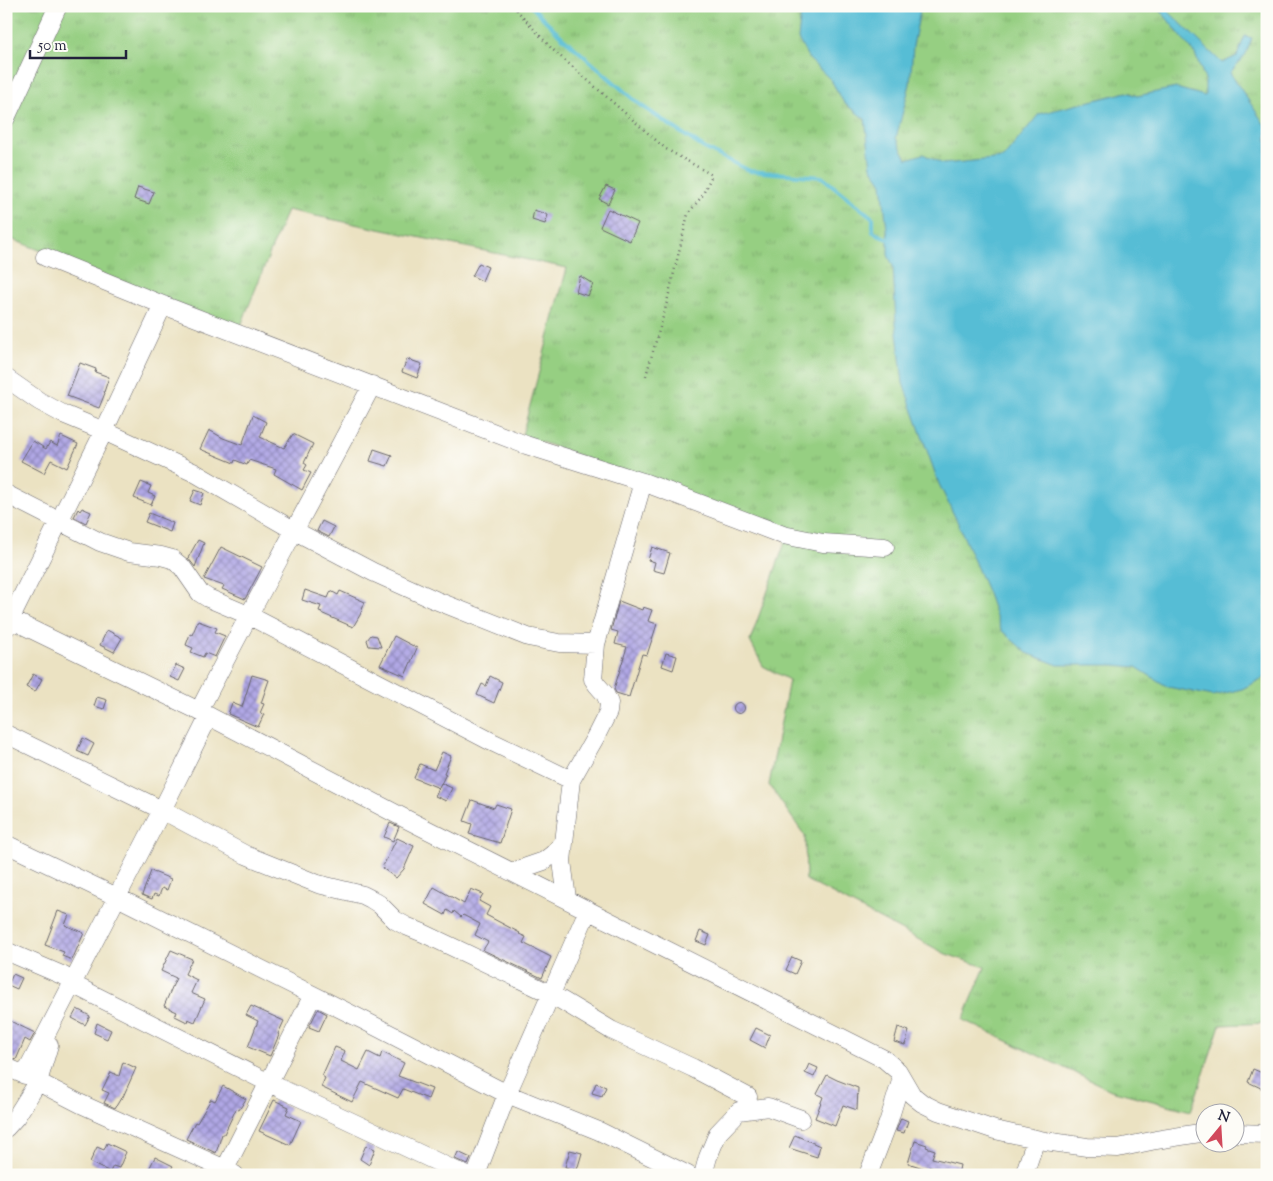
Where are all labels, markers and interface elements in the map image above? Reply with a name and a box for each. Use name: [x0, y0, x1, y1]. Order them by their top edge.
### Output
scale bar: [30, 28, 126, 60]
text: 50 m: [37, 36, 67, 57]
north arrow: [1196, 1104, 1246, 1154]
text: N: [1215, 1106, 1232, 1129]

